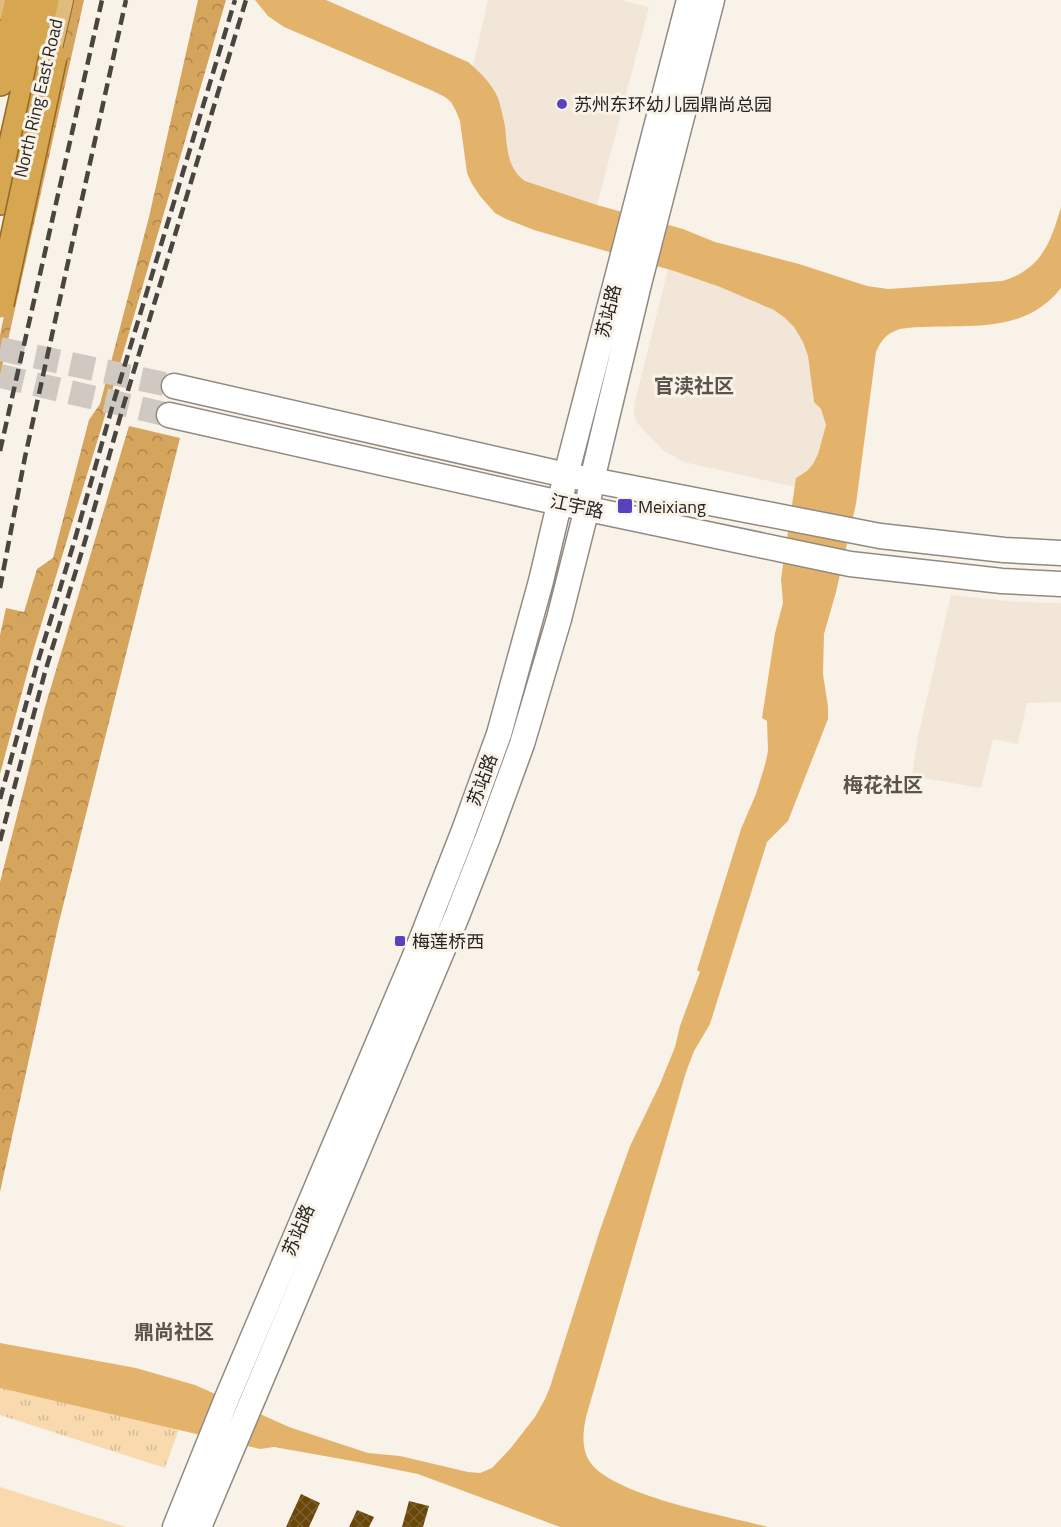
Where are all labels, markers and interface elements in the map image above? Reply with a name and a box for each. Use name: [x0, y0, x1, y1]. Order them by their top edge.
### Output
street label: North Ring East Road: [7, 16, 69, 180]
place label: 苏州东环幼儿园鼎尚总园: [574, 91, 772, 118]
marker: 苏州东环幼儿园鼎尚总园: [555, 97, 569, 111]
street label: 苏站路: [588, 282, 628, 340]
district label: 官渎社区: [654, 370, 734, 401]
street label: 江宇路: [548, 487, 606, 525]
place label: Meixiang: [638, 493, 706, 520]
marker: Meixiang: [616, 497, 634, 515]
street label: 苏站路: [460, 750, 504, 810]
district label: 梅花社区: [843, 769, 923, 800]
place label: 梅莲桥西: [412, 928, 484, 955]
marker: 梅莲桥西: [393, 934, 407, 948]
street label: 苏站路: [275, 1200, 321, 1260]
district label: 鼎尚社区: [134, 1316, 214, 1347]

